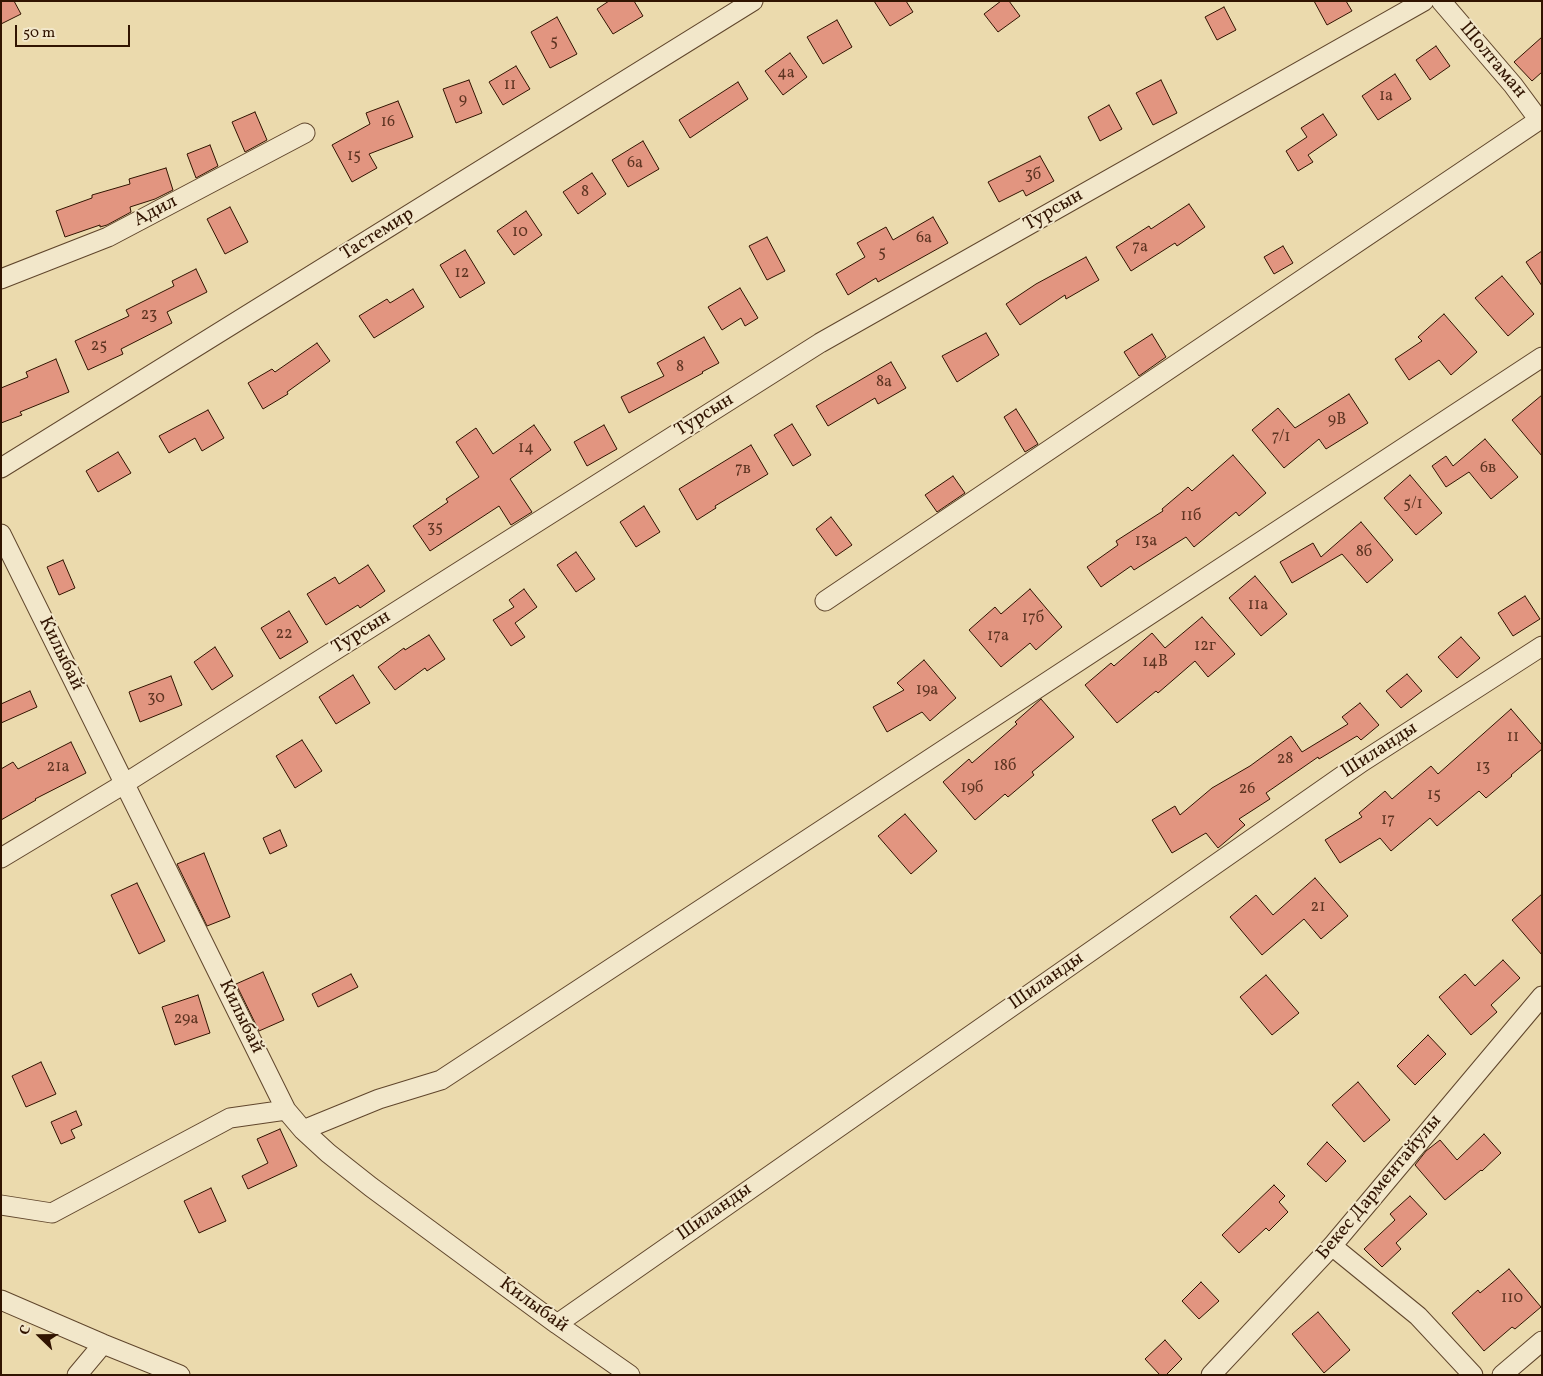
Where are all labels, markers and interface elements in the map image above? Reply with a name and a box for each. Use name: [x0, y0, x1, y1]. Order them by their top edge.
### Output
scale bar: [18, 15, 132, 47]
street label: Шолтаман: [1454, 18, 1530, 104]
text: 50 m: [23, 23, 55, 44]
house number: 5: [550, 33, 558, 53]
house number: 4а: [777, 64, 795, 84]
house number: 11: [504, 76, 516, 96]
house number: 1а: [1379, 87, 1393, 107]
house number: 9: [459, 91, 467, 111]
house number: 16: [381, 113, 395, 133]
house number: 15: [347, 147, 361, 167]
house number: 6а: [627, 154, 643, 174]
house number: 3б: [1025, 166, 1041, 186]
house number: 8: [581, 183, 589, 203]
street label: Турсын: [1020, 185, 1088, 237]
street label: Адил: [130, 191, 182, 233]
street label: Тастемир: [337, 204, 419, 266]
house number: 10: [512, 223, 528, 243]
house number: 6а: [916, 229, 932, 249]
house number: 7а: [1132, 238, 1148, 258]
house number: 5: [878, 244, 886, 264]
house number: 12: [455, 264, 469, 284]
house number: 23: [141, 306, 157, 326]
house number: 25: [91, 337, 107, 357]
house number: 8: [676, 358, 684, 378]
house number: 8а: [876, 373, 892, 393]
street label: Турсын: [671, 389, 739, 443]
house number: 9В: [1328, 411, 1346, 431]
house number: 7/1: [1272, 428, 1290, 448]
house number: 14: [518, 439, 534, 459]
house number: 6в: [1480, 459, 1496, 479]
house number: 7в: [735, 460, 751, 480]
house number: 5/1: [1403, 495, 1423, 515]
house number: 11б: [1181, 507, 1201, 527]
house number: 35: [427, 519, 443, 539]
house number: 13а: [1135, 532, 1157, 552]
house number: 8б: [1356, 543, 1372, 563]
house number: 11а: [1248, 596, 1268, 616]
street label: Турсын: [328, 606, 396, 660]
house number: 17б: [1022, 609, 1044, 629]
street label: Килыбай: [32, 613, 88, 695]
house number: 22: [275, 625, 293, 645]
house number: 17а: [987, 627, 1009, 647]
house number: 12г: [1194, 637, 1216, 657]
house number: 14В: [1142, 653, 1168, 673]
house number: 19а: [916, 681, 938, 701]
house number: 30: [147, 689, 165, 709]
street label: Шиланды: [1338, 718, 1422, 784]
house number: 11: [1507, 728, 1519, 748]
house number: 28: [1277, 750, 1293, 770]
house number: 18б: [994, 757, 1016, 777]
house number: 21а: [47, 758, 69, 778]
house number: 13: [1476, 758, 1490, 778]
house number: 19б: [961, 779, 983, 799]
house number: 26: [1239, 780, 1255, 800]
house number: 15: [1427, 786, 1441, 806]
house number: 17: [1381, 811, 1395, 831]
house number: 21: [1311, 898, 1325, 918]
street label: Шиланды: [1005, 948, 1089, 1016]
street label: Килыбай: [212, 976, 268, 1058]
house number: 29а: [174, 1010, 198, 1030]
street label: Бекес Дарментайулы: [1313, 1111, 1447, 1265]
street label: Шиланды: [673, 1179, 757, 1247]
street label: Килыбай: [494, 1273, 572, 1339]
house number: 110: [1501, 1289, 1523, 1309]
north arrow: [15, 1311, 65, 1361]
text: С: [15, 1322, 36, 1338]

